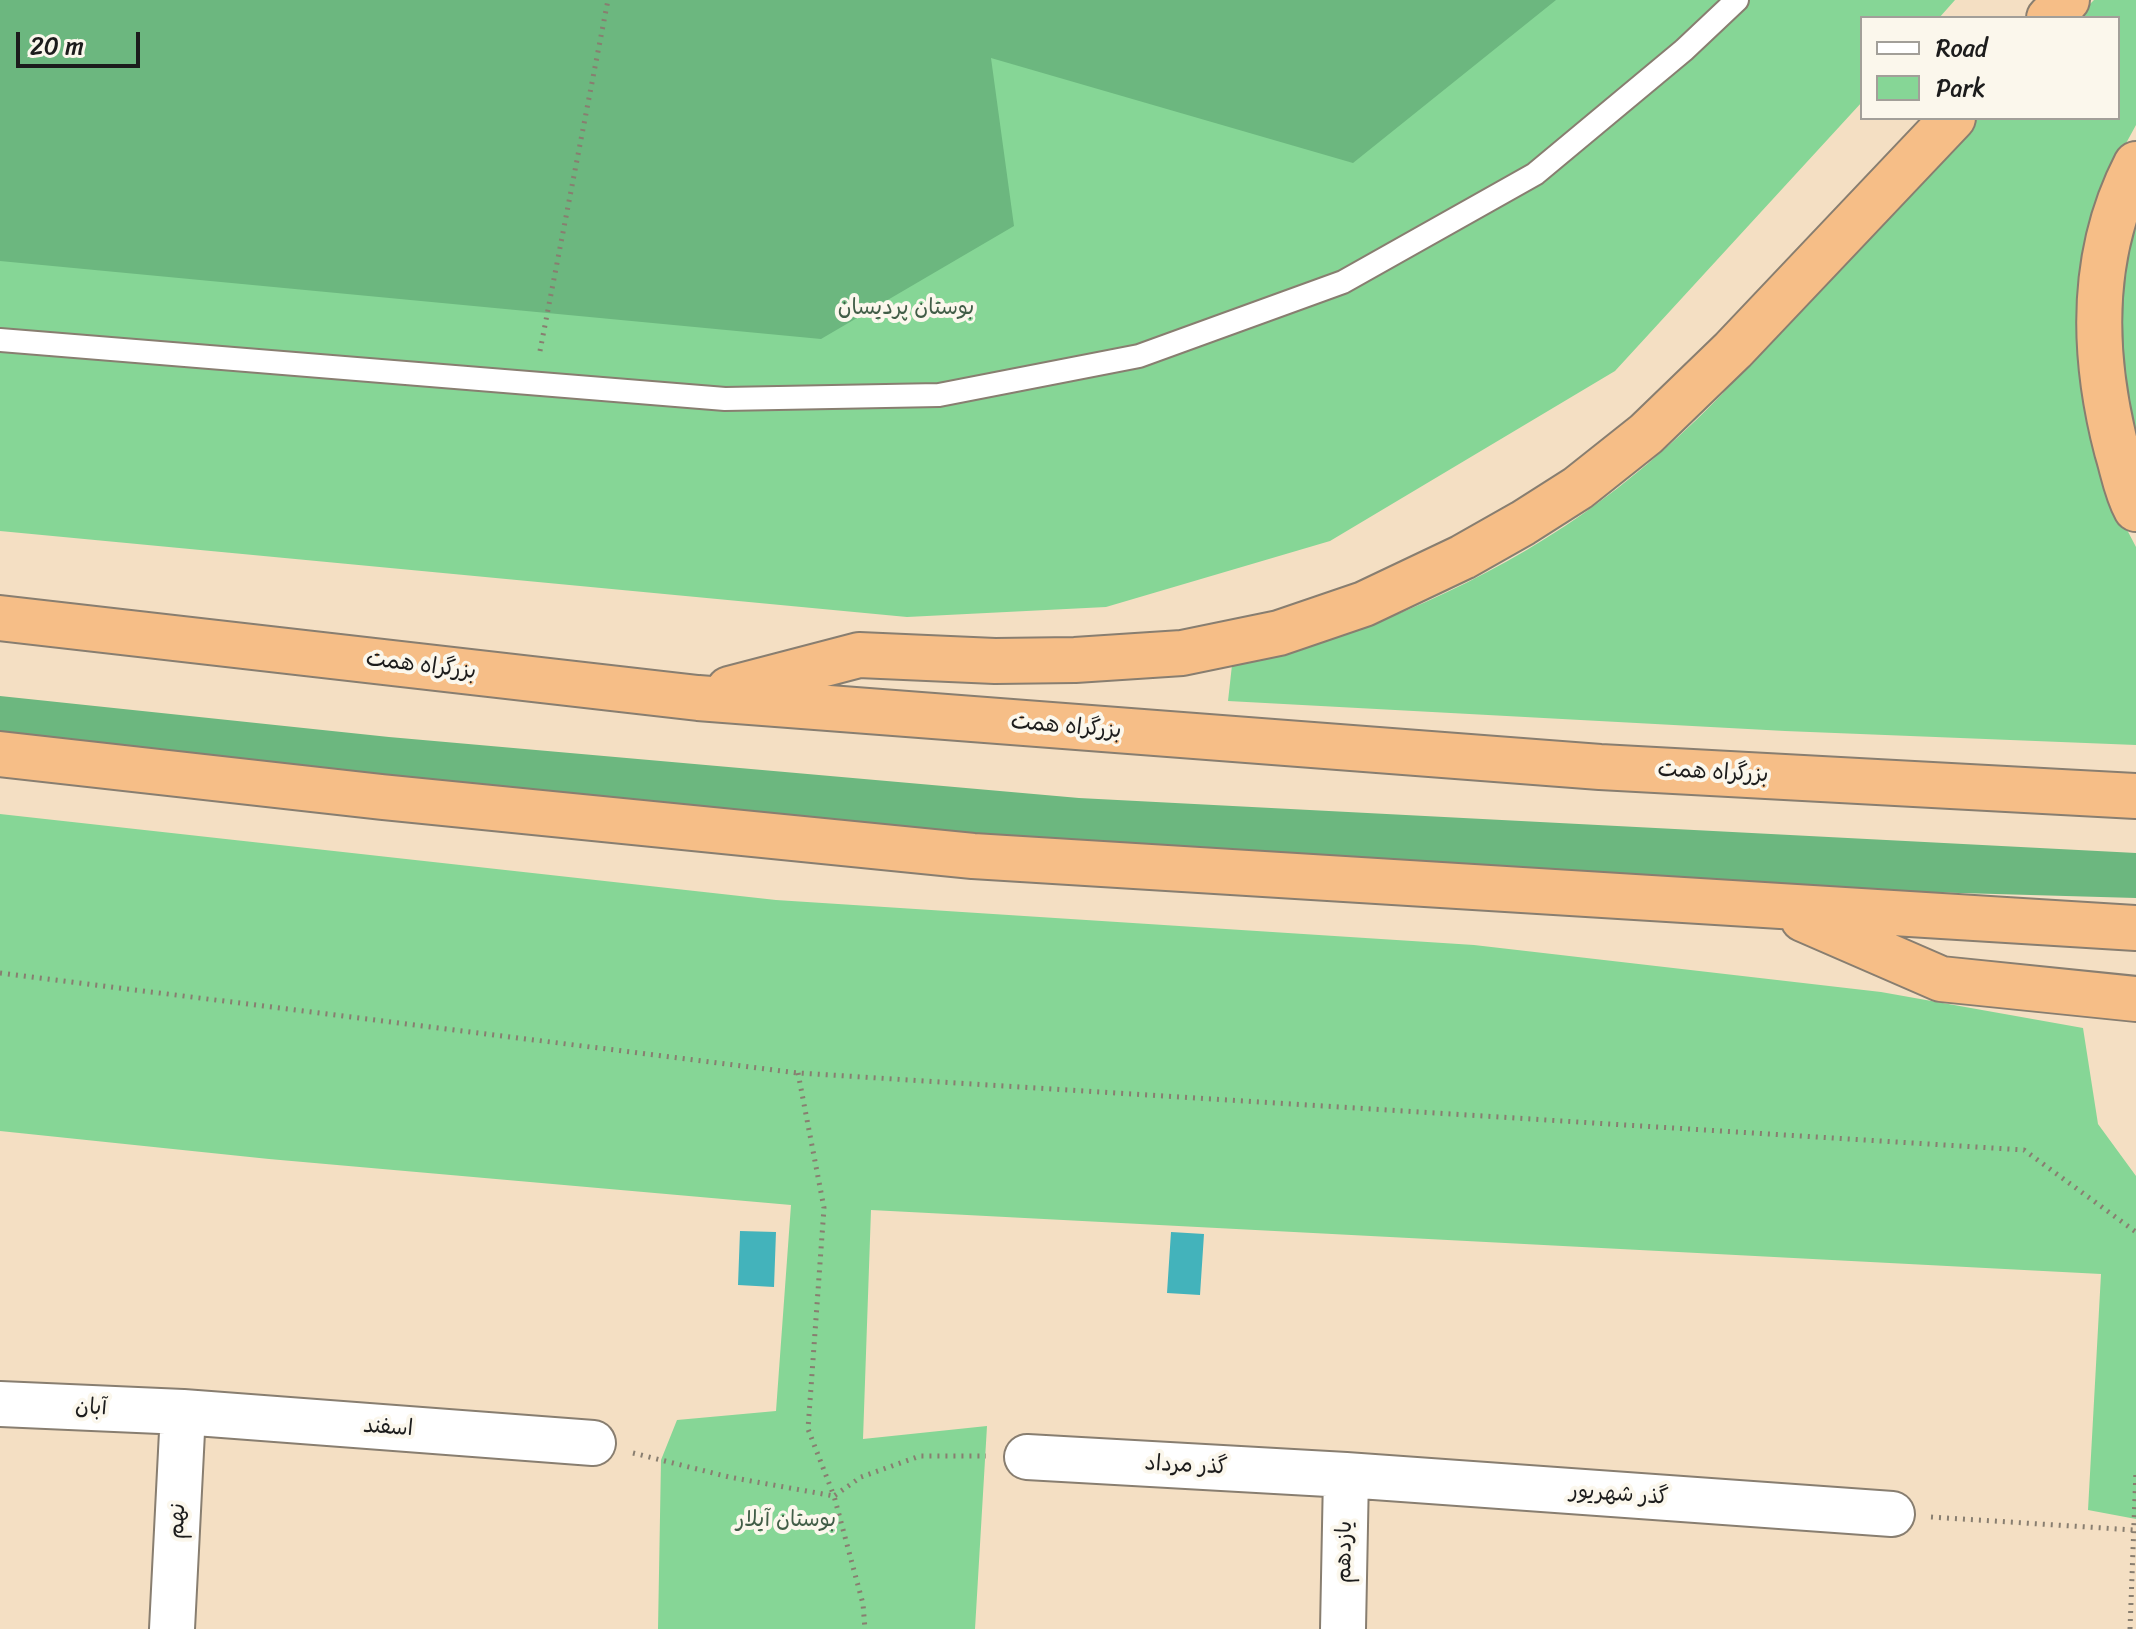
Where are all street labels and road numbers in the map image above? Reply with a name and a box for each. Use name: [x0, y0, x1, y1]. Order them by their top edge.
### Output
street label: بزرگراه همت: [364, 646, 478, 686]
street label: بزرگراه همت: [1010, 709, 1122, 745]
street label: بزرگراه همت: [1657, 757, 1769, 789]
street label: آبان: [74, 1394, 108, 1422]
street label: اسفند: [362, 1413, 414, 1443]
street label: گذر مرداد: [1144, 1451, 1228, 1481]
street label: گذر شهریور: [1569, 1478, 1669, 1512]
street label: نهم: [164, 1502, 192, 1540]
street label: یازدهم: [1331, 1521, 1359, 1583]

